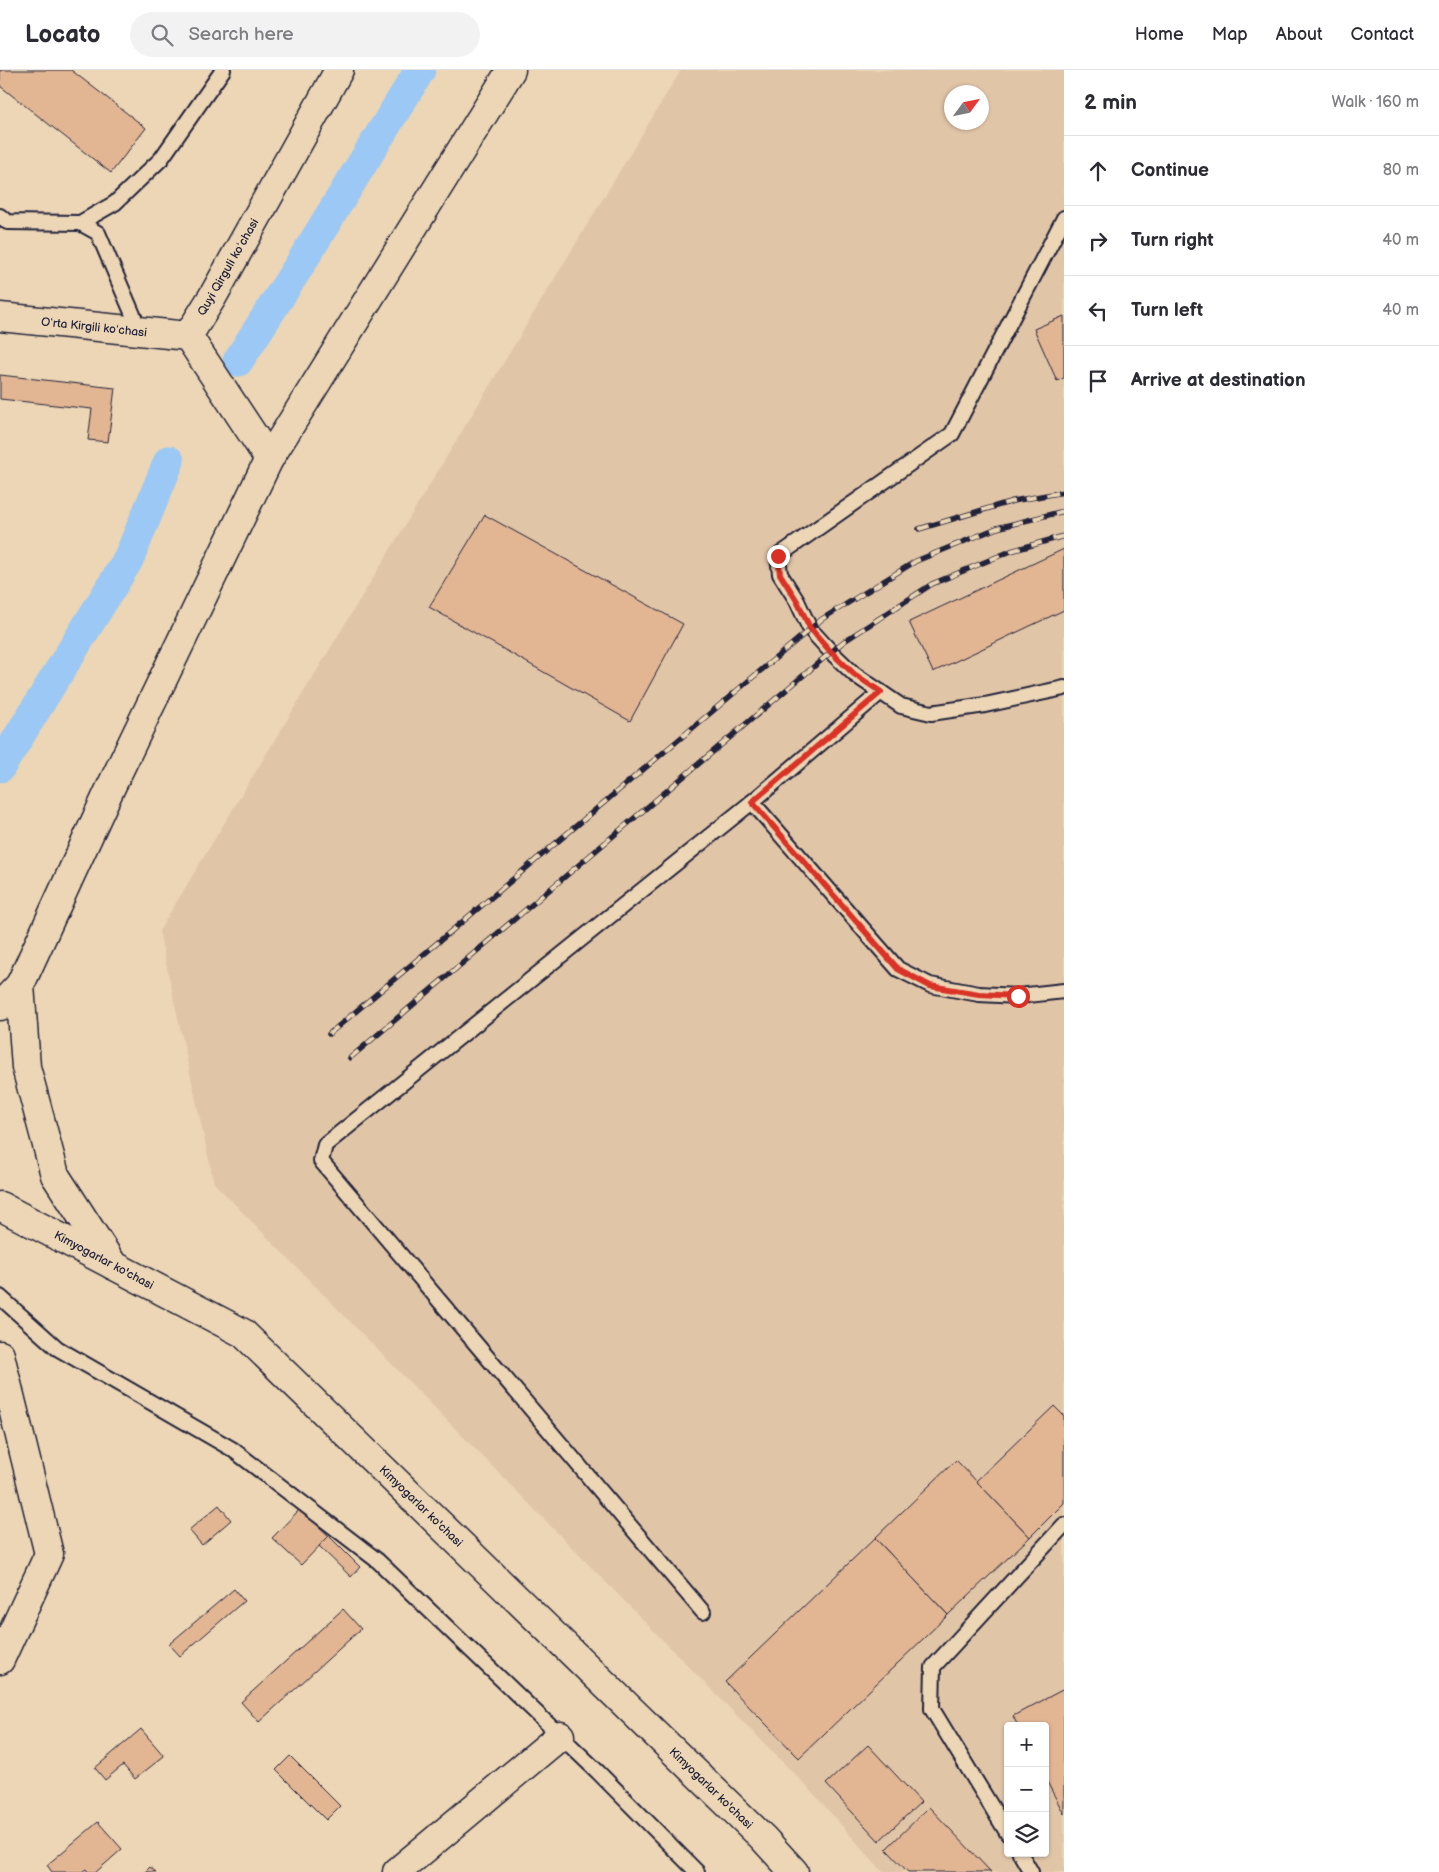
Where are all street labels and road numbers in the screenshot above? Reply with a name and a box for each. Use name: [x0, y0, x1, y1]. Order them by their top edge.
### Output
street label: Quyi Qirguli koʻchasi: [194, 216, 262, 319]
street label: Oʻrta Kirgili koʻchasi: [40, 314, 148, 341]
street label: Kimyogarlar ko'chasi: [51, 1228, 156, 1293]
street label: Kimyogarlar ko'chasi: [376, 1462, 466, 1550]
street label: Kimyogarlar ko'chasi: [666, 1744, 756, 1832]

